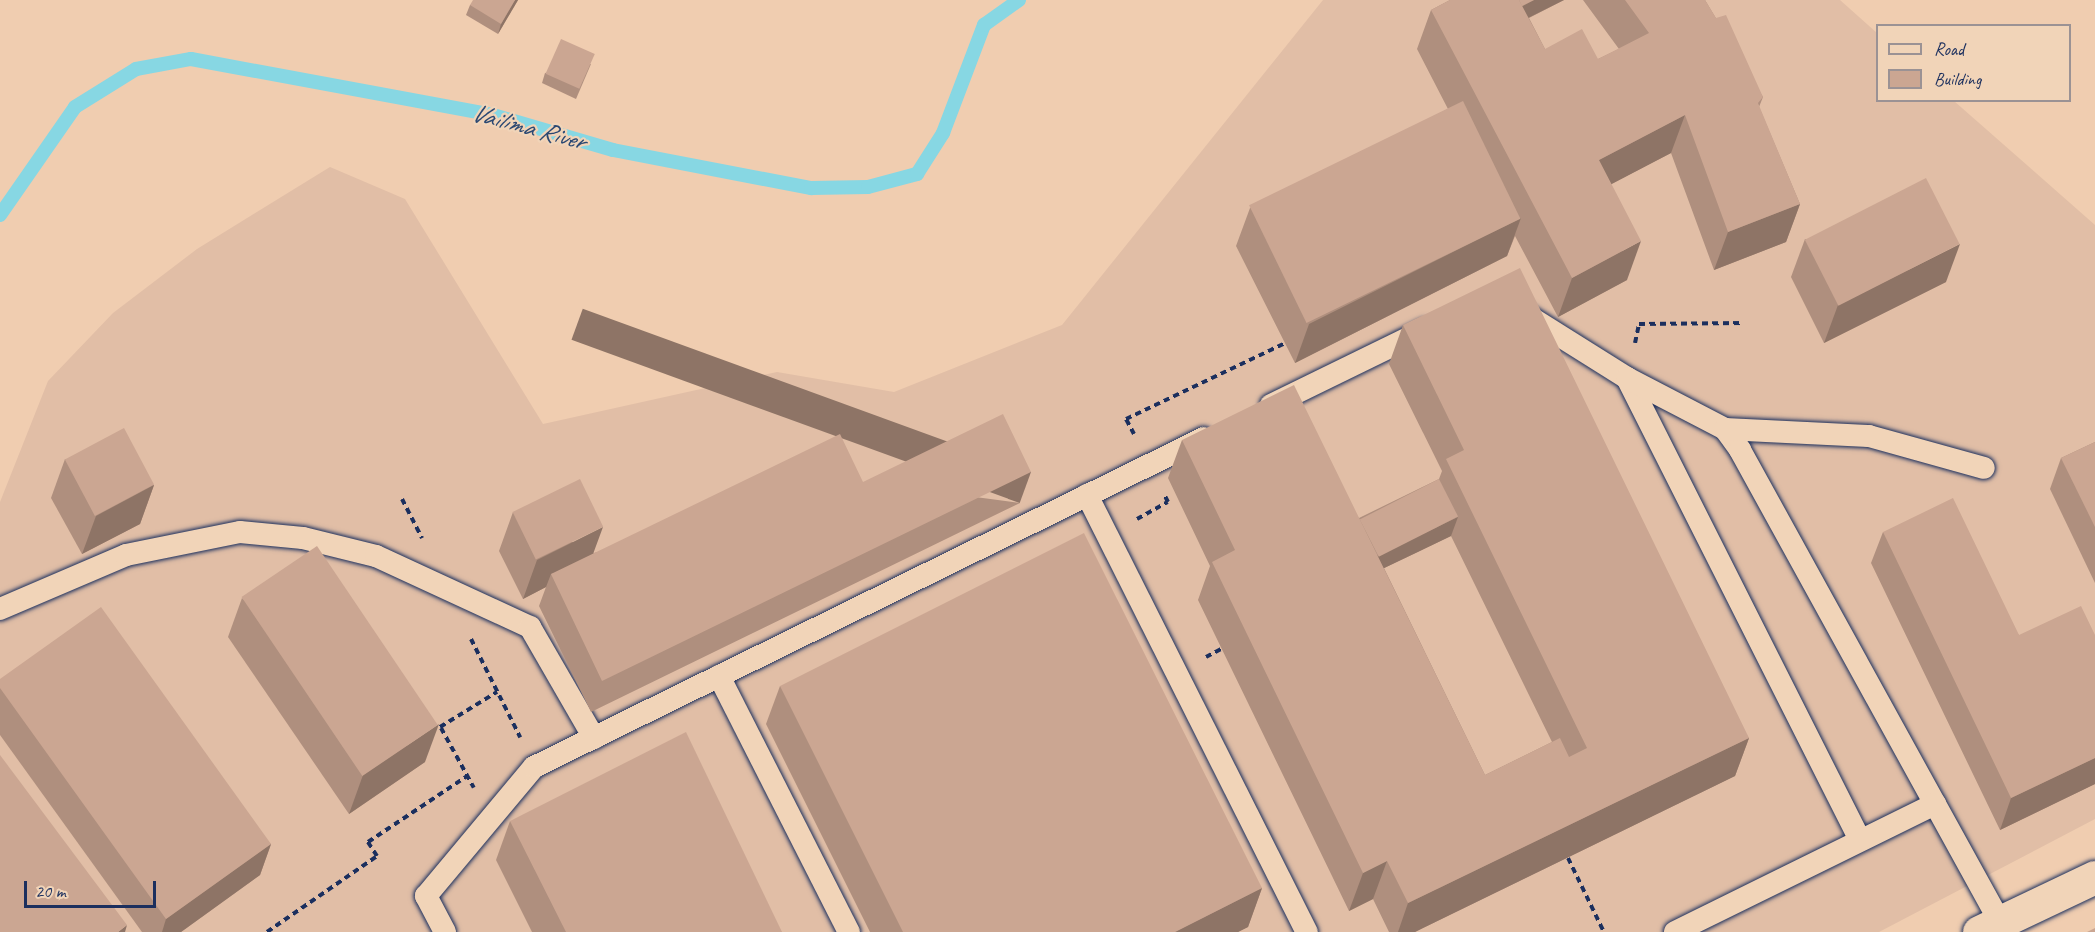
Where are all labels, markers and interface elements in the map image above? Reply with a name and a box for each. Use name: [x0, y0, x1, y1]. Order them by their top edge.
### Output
legend: [1876, 24, 2071, 102]
text: Road: [1934, 38, 1964, 60]
text: Building: [1934, 68, 1981, 90]
water label: Vailima River: [468, 97, 588, 157]
scale bar: [27, 869, 159, 907]
text: 20 m: [35, 880, 66, 902]

